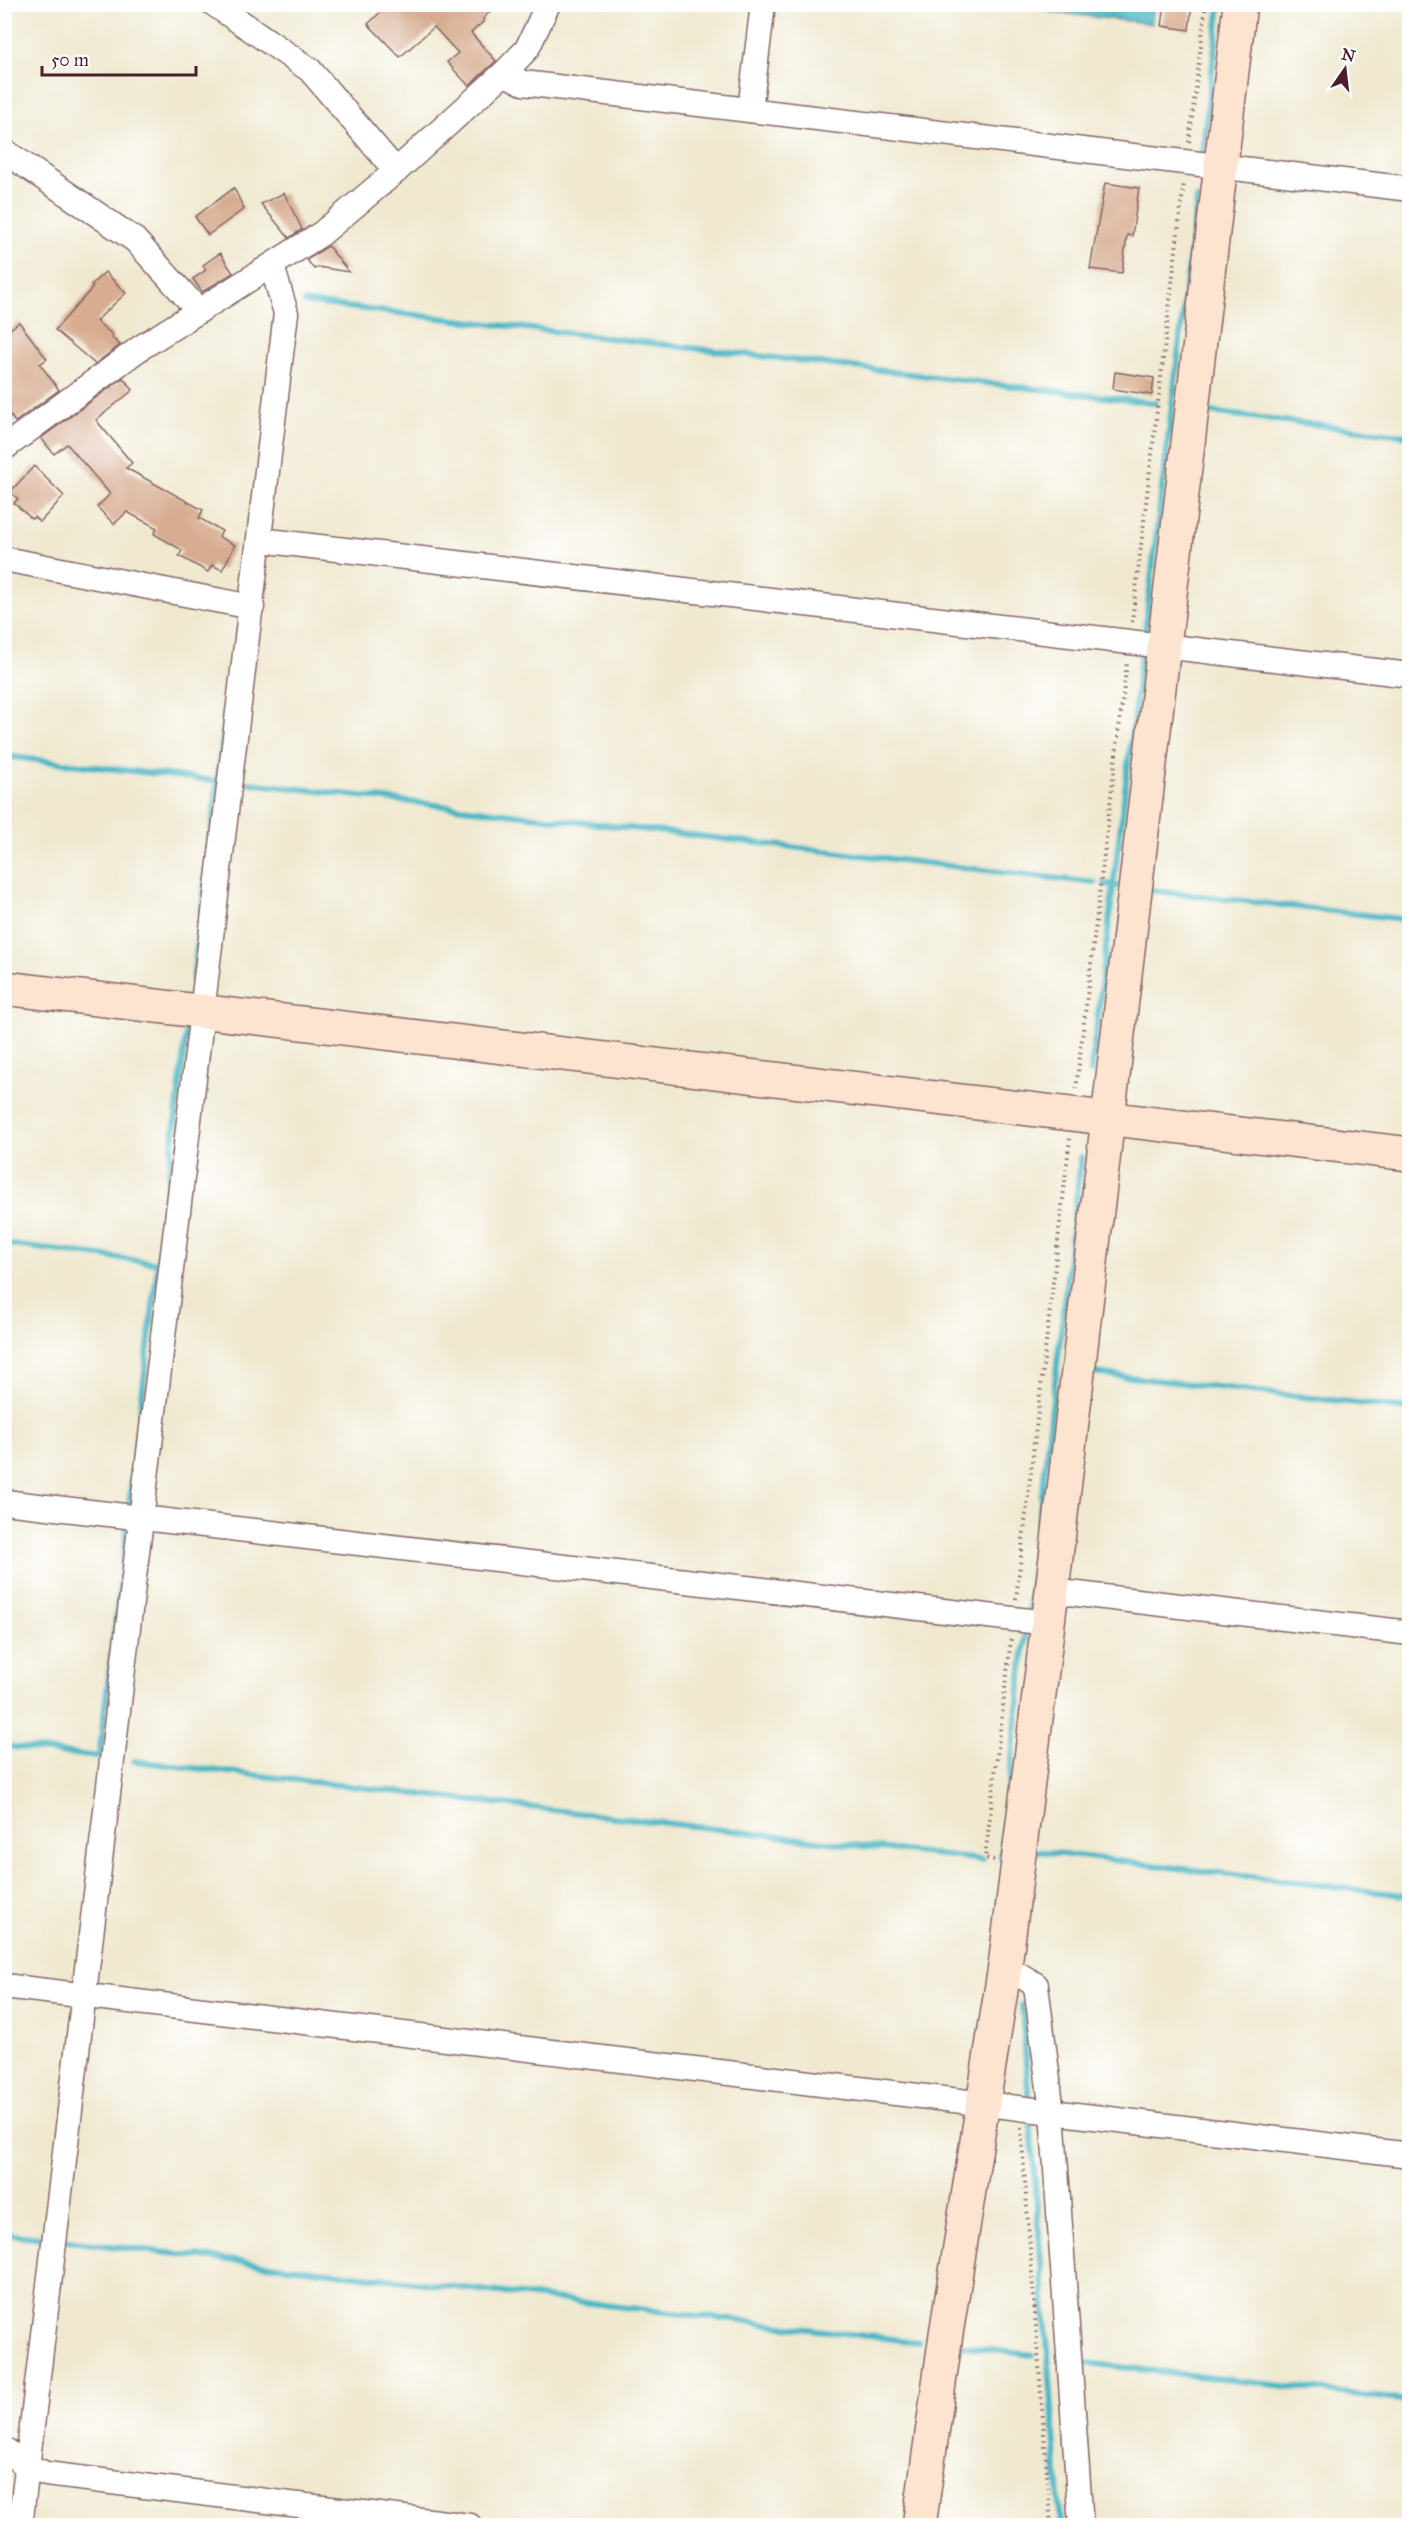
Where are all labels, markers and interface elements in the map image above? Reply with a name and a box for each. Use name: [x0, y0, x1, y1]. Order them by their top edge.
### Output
scale bar: [42, 39, 196, 77]
north arrow: [1315, 39, 1375, 99]
text: N: [1340, 44, 1358, 66]
text: 50 m: [51, 49, 89, 71]

